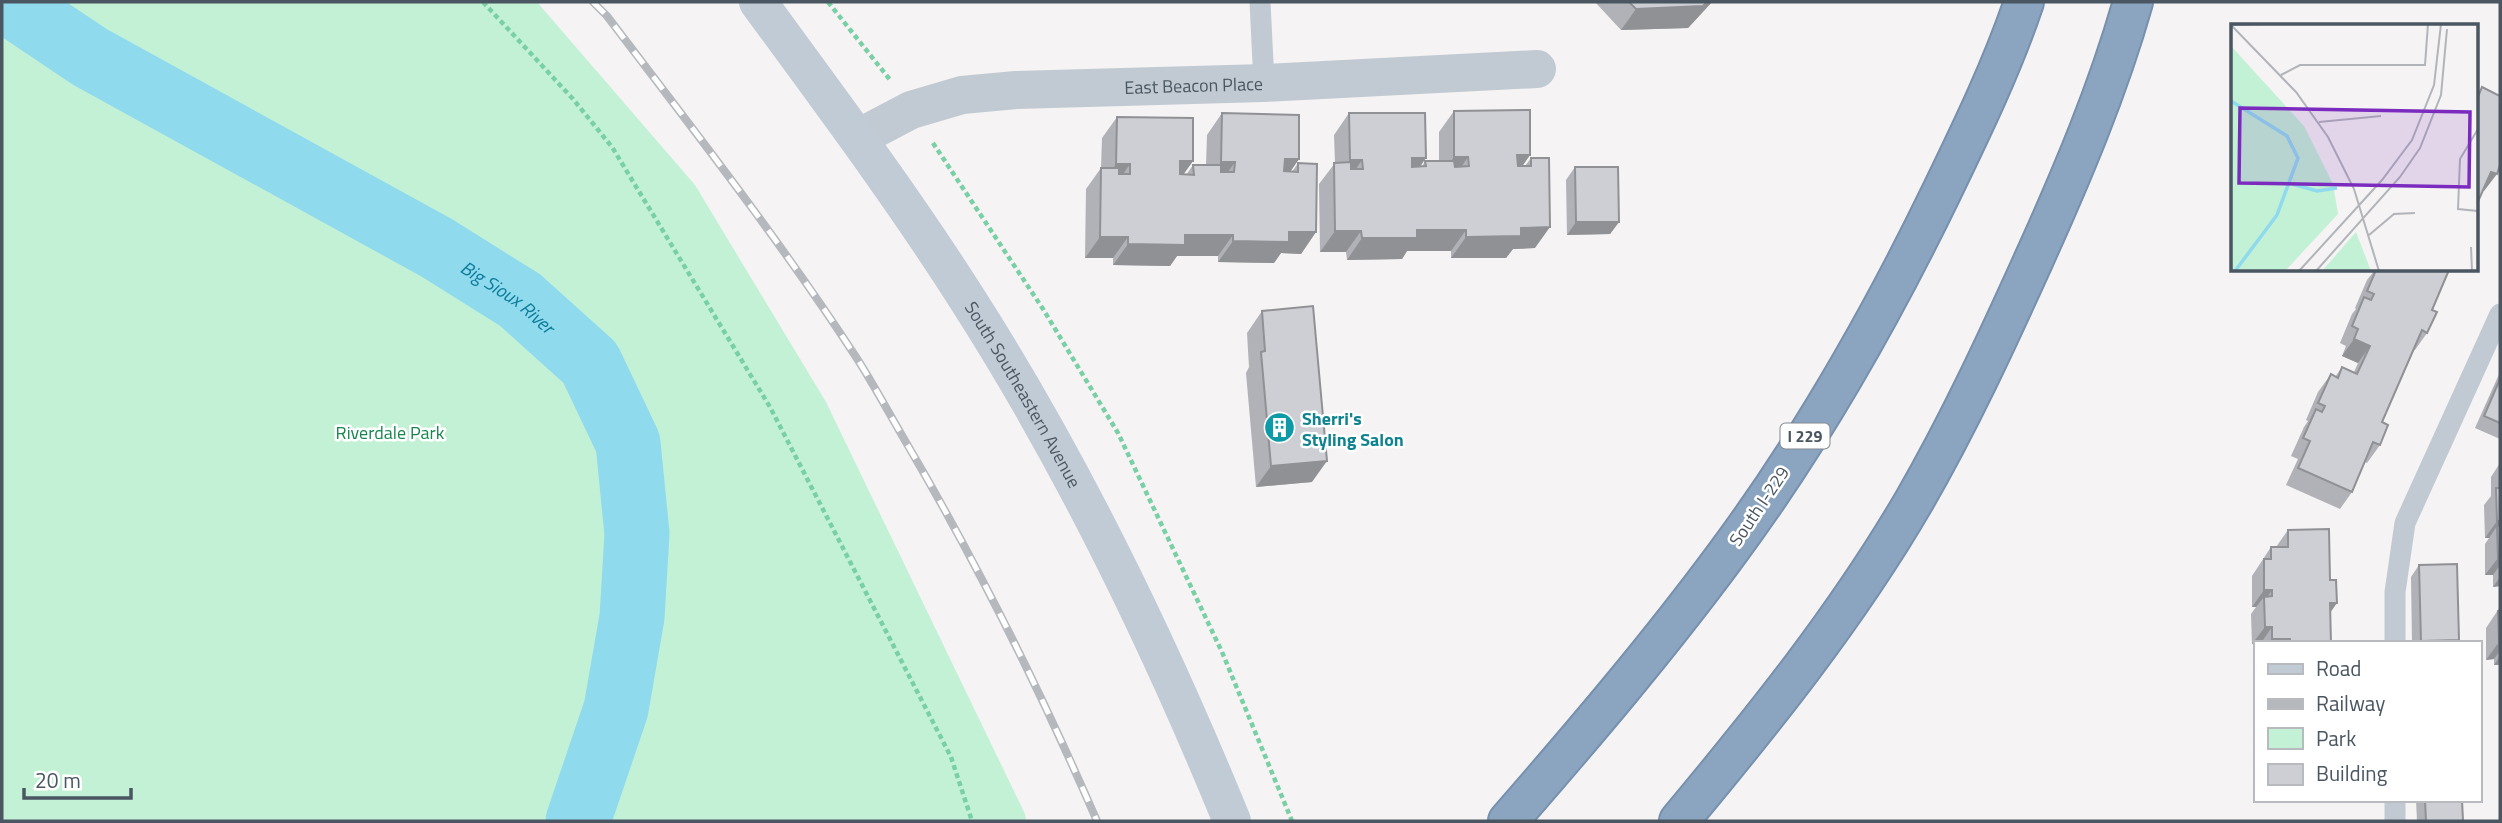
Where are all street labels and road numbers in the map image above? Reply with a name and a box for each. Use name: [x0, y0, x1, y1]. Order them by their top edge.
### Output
street label: East Beacon Place: [1124, 70, 1263, 100]
street label: South Southeastern Avenue: [958, 296, 1088, 492]
road number: I 229: [1780, 424, 1829, 448]
street label: South I-229: [1722, 461, 1796, 551]

